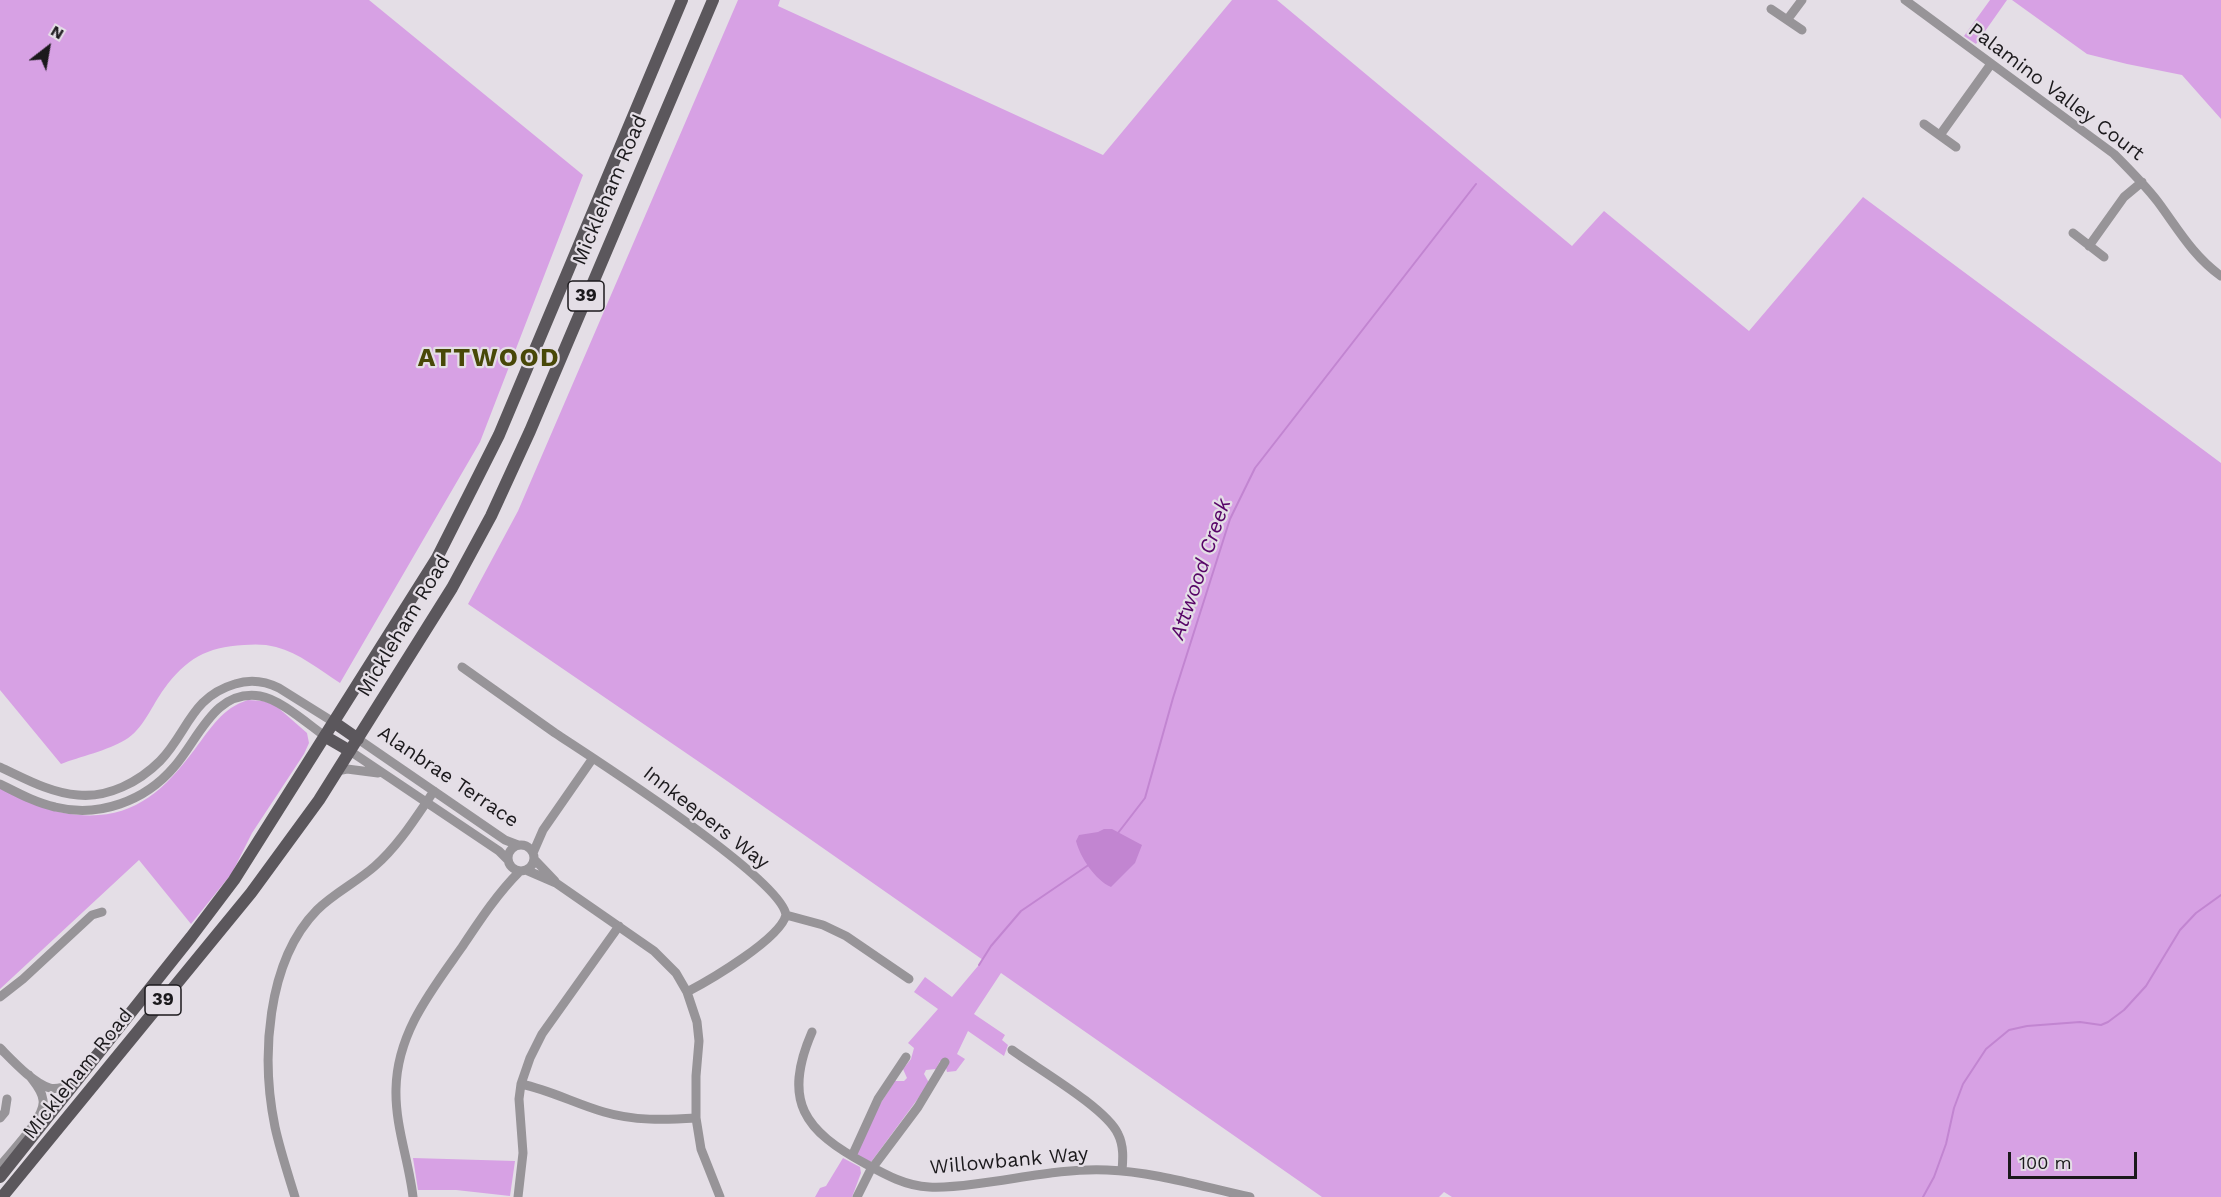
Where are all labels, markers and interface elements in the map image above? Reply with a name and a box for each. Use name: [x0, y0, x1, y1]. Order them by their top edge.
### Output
north arrow: [18, 18, 78, 78]
street label: Palamino Valley Court: [1963, 18, 2149, 166]
text: N: [48, 21, 67, 43]
street label: Mickleham Road: [568, 111, 652, 269]
road number: 39: [568, 281, 604, 311]
district label: ATTWOOD: [418, 342, 560, 374]
water label: Attwood Creek: [1165, 495, 1237, 643]
street label: Mickleham Road: [352, 551, 456, 701]
street label: Alanbrae Terrace: [373, 721, 523, 833]
street label: Innkeepers Way: [638, 761, 774, 875]
road number: 39: [145, 985, 181, 1015]
street label: Mickleham Road: [18, 1004, 138, 1144]
scale bar: [2011, 1140, 2140, 1178]
street label: Willowbank Way: [929, 1142, 1089, 1180]
text: 100 m: [2019, 1152, 2072, 1173]

